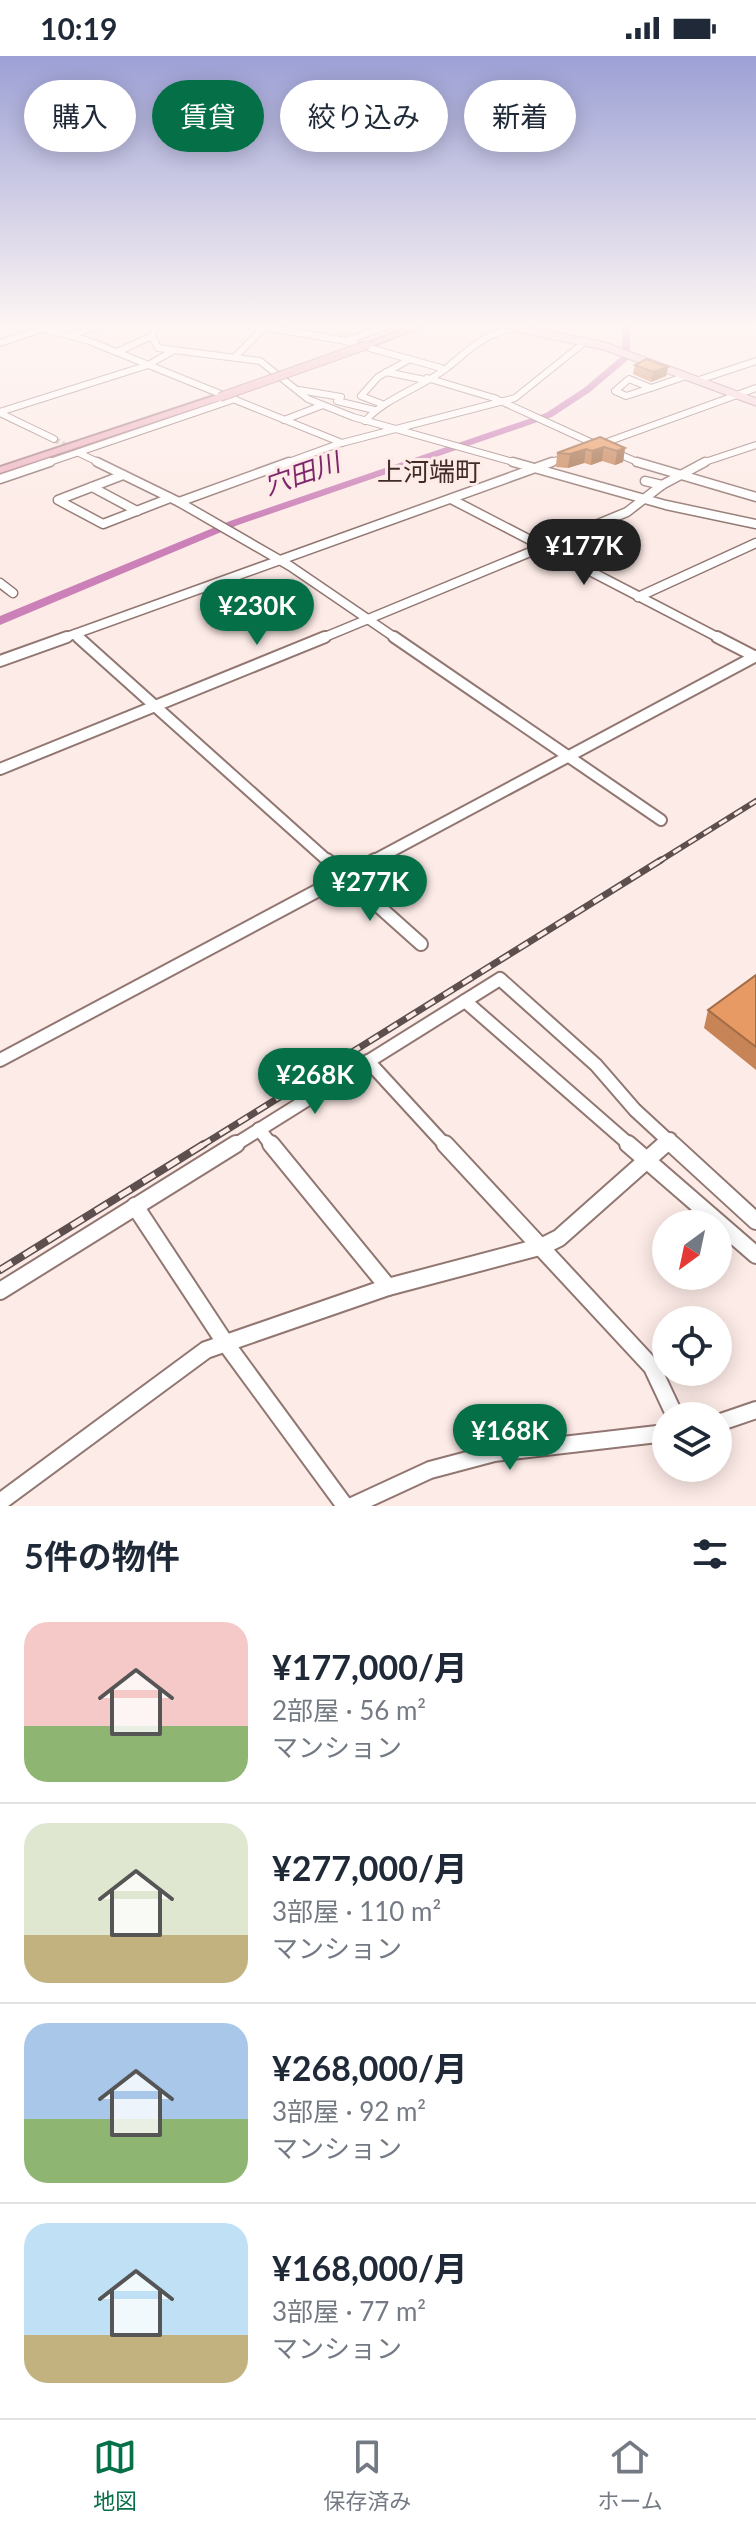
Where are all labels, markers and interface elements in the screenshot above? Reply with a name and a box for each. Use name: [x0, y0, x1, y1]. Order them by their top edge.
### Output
text: 10:19: [40, 10, 117, 46]
chip: 購入: [24, 80, 136, 152]
chip: 賃貸: [152, 80, 264, 152]
chip: 絞り込み: [280, 80, 448, 152]
chip: 新着: [464, 80, 576, 152]
water label: 穴田川: [260, 444, 347, 501]
district label: 上河端町: [377, 455, 481, 487]
pin: ¥177K: [528, 519, 640, 587]
text: ¥177K: [545, 529, 623, 561]
pin: ¥230K: [201, 579, 313, 647]
text: ¥230K: [218, 589, 296, 621]
pin: ¥277K: [314, 855, 426, 923]
text: ¥277K: [331, 865, 409, 897]
pin: ¥268K: [259, 1048, 371, 1116]
text: ¥268K: [276, 1058, 354, 1090]
north arrow: [652, 1210, 732, 1290]
map controls: [652, 1210, 732, 1482]
button: locate: [652, 1306, 732, 1386]
button: layers: [652, 1402, 732, 1482]
pin: ¥168K: [454, 1404, 566, 1472]
text: ¥168K: [471, 1414, 549, 1446]
icon: filters: [688, 1532, 732, 1576]
text: 5件の物件: [24, 1535, 180, 1576]
text: ¥177,000/月: [272, 1646, 468, 1687]
icon: home: [88, 1654, 184, 1750]
text: 2部屋 · 56 m²: [272, 1694, 426, 1726]
text: マンション: [272, 1731, 402, 1763]
text: ¥277,000/月: [272, 1847, 468, 1888]
icon: home: [88, 1855, 184, 1951]
text: 3部屋 · 110 m²: [272, 1895, 441, 1927]
text: マンション: [272, 1932, 402, 1964]
text: ¥268,000/月: [272, 2047, 468, 2088]
icon: home: [88, 2055, 184, 2151]
text: 3部屋 · 92 m²: [272, 2095, 426, 2127]
text: マンション: [272, 2132, 402, 2164]
text: ¥168,000/月: [272, 2247, 468, 2288]
icon: home: [88, 2255, 184, 2351]
text: 3部屋 · 77 m²: [272, 2295, 426, 2327]
text: マンション: [272, 2332, 402, 2364]
tab: 地図: [93, 2435, 137, 2515]
tab: 保存済み: [323, 2435, 411, 2515]
tab: ホーム: [598, 2435, 663, 2515]

